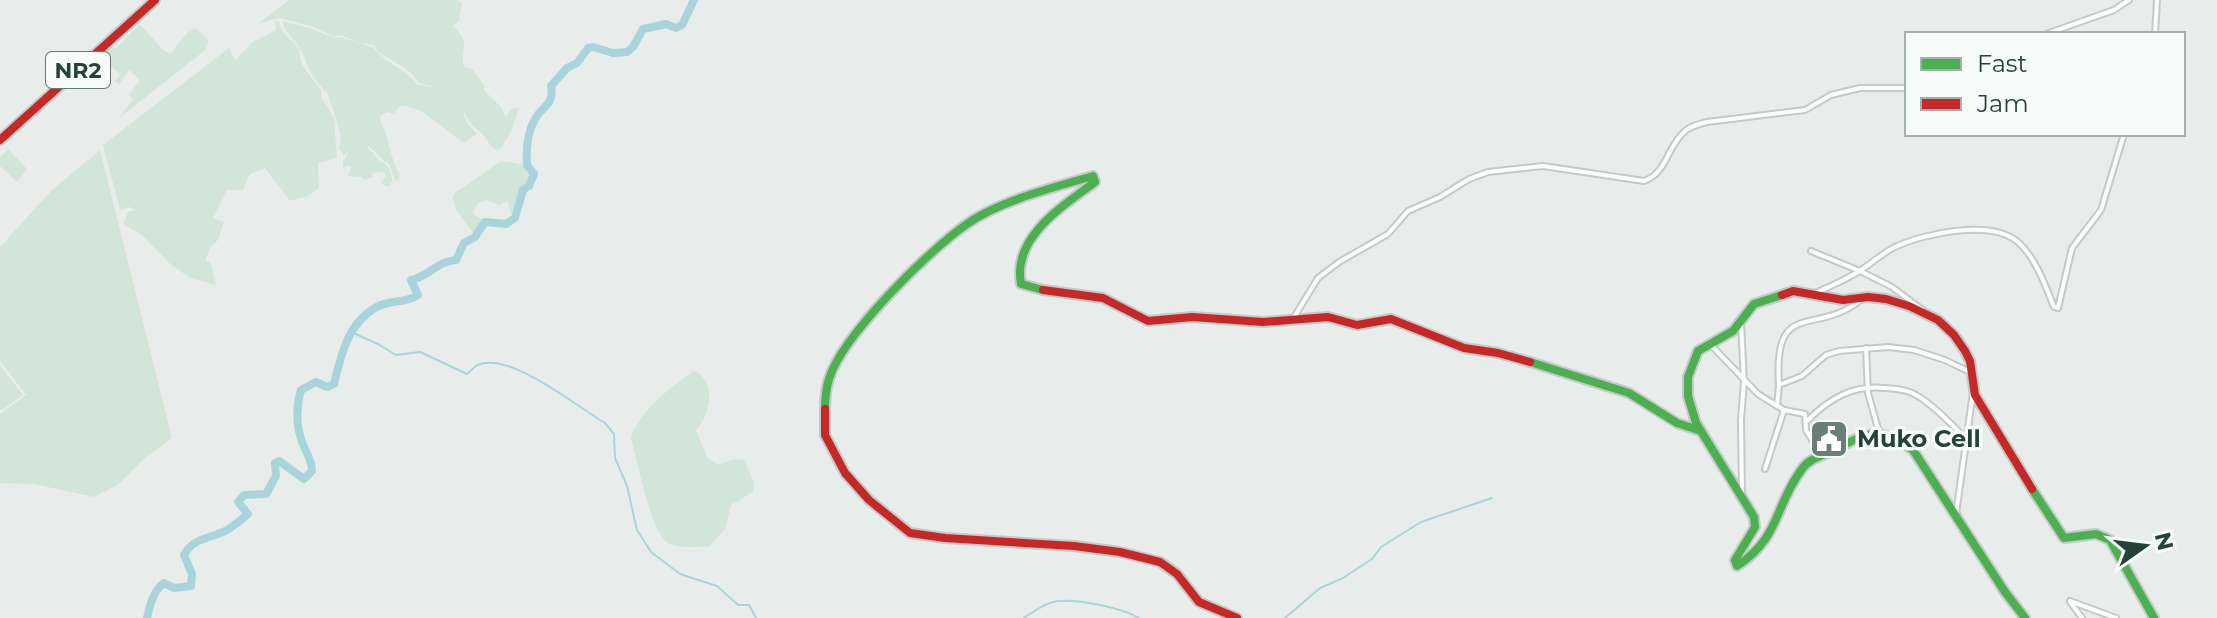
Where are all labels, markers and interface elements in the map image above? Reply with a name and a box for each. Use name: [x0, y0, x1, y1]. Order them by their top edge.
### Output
legend: [1905, 32, 2185, 136]
text: Fast: [1977, 49, 2028, 78]
road number: NR2: [46, 52, 110, 88]
text: Jam: [1976, 89, 2029, 118]
public building icon: Muko Cell: [1808, 418, 1850, 460]
place label: Muko Cell: [1857, 424, 1981, 453]
north arrow: [2105, 506, 2185, 586]
text: N: [2149, 529, 2179, 553]

